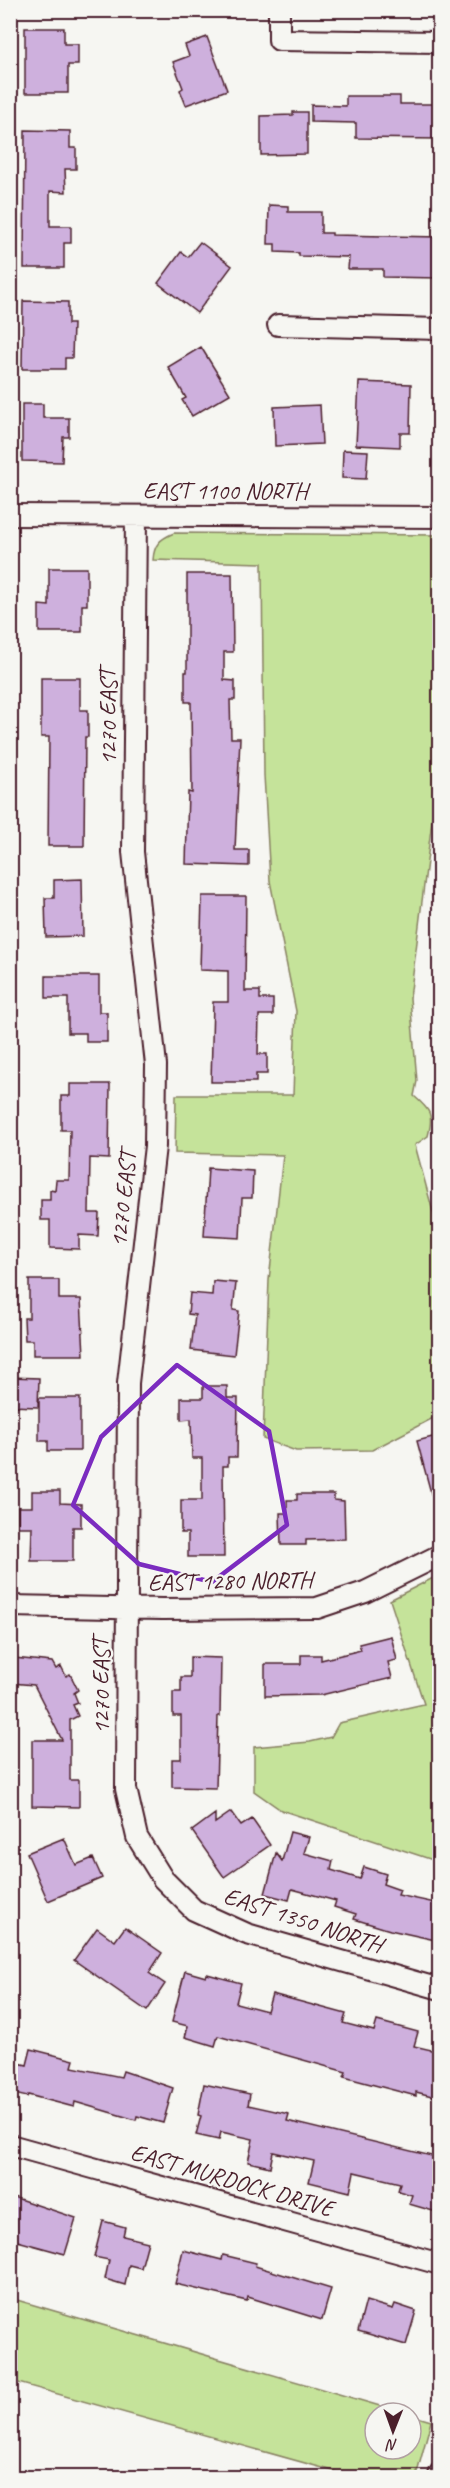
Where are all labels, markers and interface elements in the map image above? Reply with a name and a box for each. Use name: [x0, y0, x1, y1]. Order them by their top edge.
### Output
street label: EAST 1100 NORTH: [143, 476, 312, 506]
street label: 1270 EAST: [93, 663, 123, 765]
street label: 1270 EAST: [103, 1144, 144, 1248]
street label: EAST 1280 NORTH: [148, 1564, 317, 1597]
street label: 1270 EAST: [86, 1632, 116, 1734]
street label: EAST 1350 NORTH: [220, 1880, 390, 1961]
street label: EAST MURDOCK DRIVE: [127, 2137, 339, 2224]
north arrow: [363, 2401, 423, 2461]
text: N: [385, 2435, 398, 2455]

